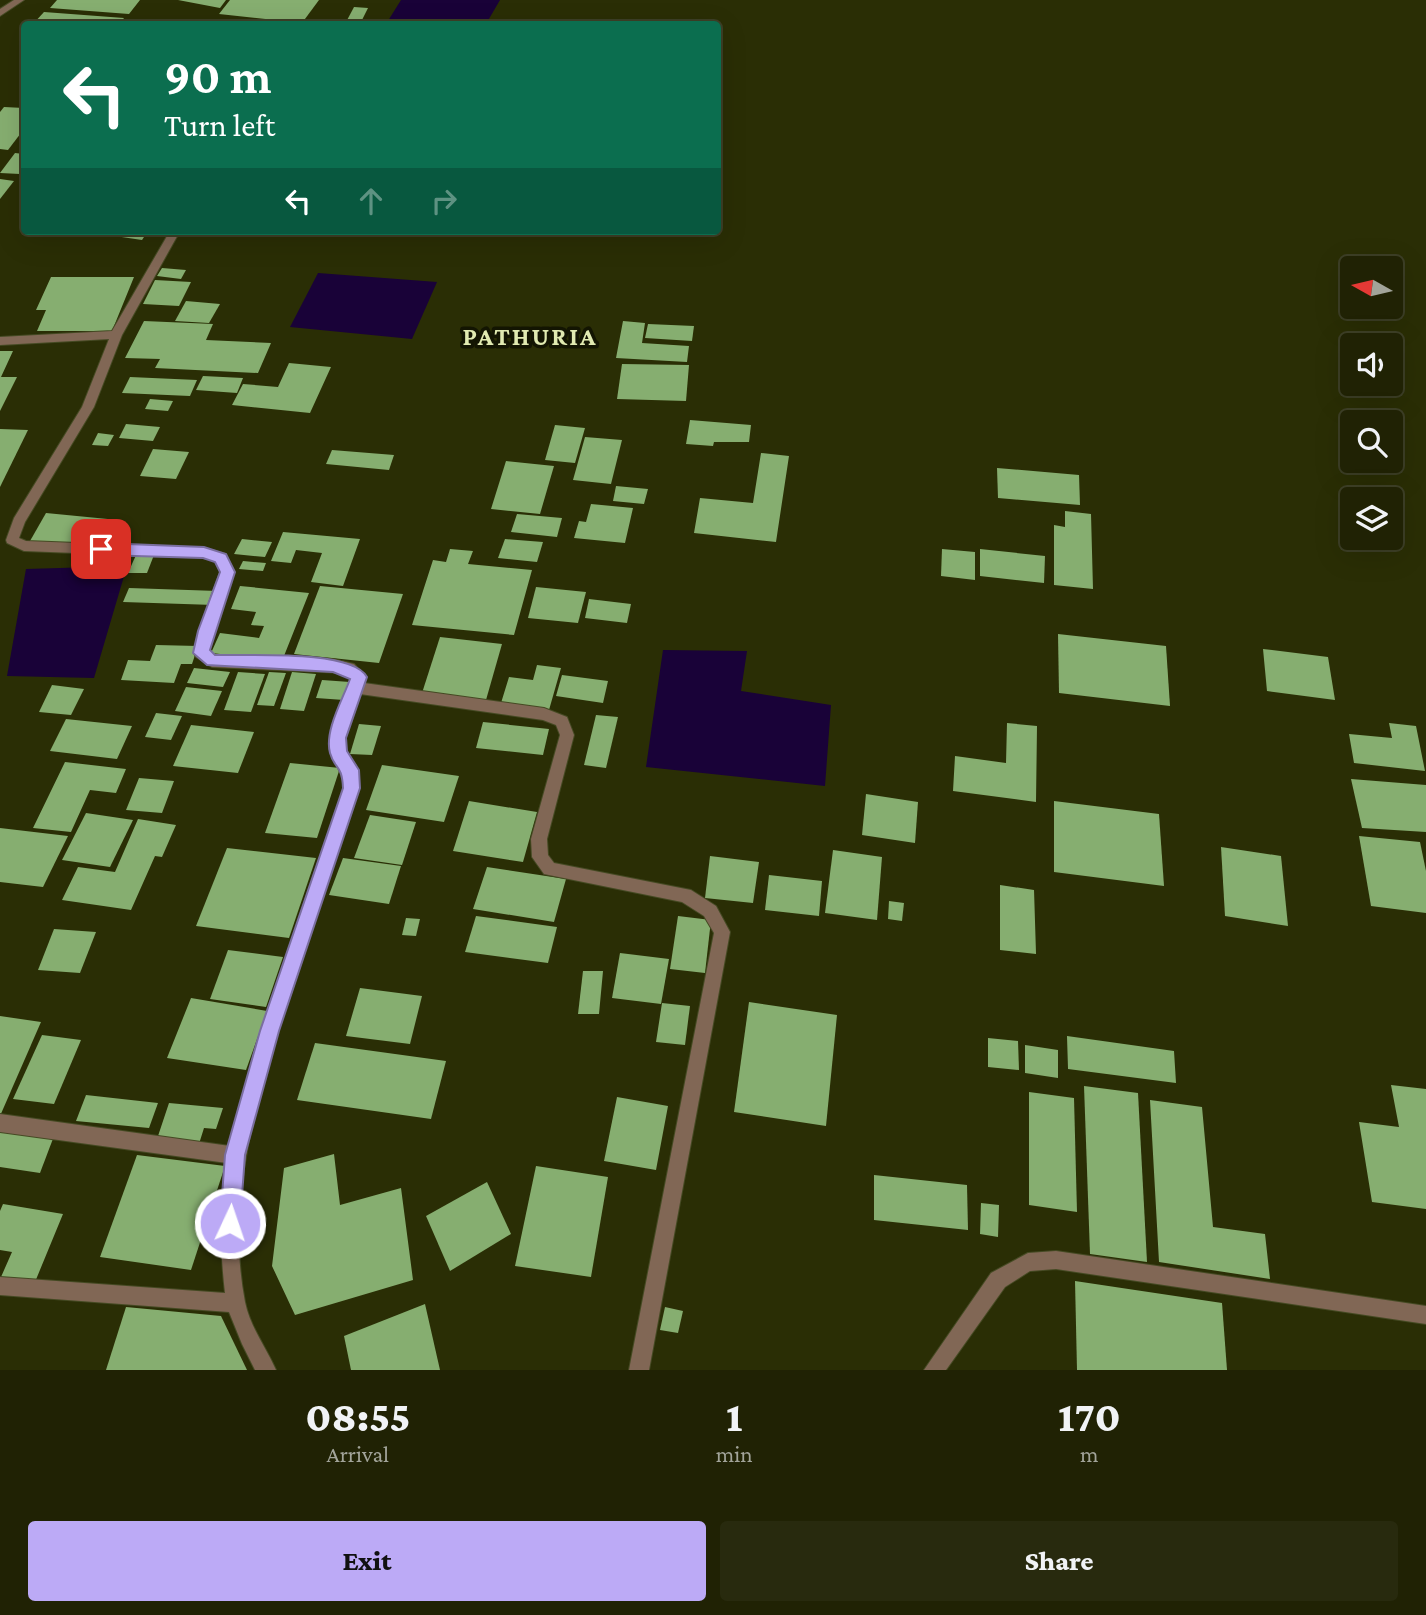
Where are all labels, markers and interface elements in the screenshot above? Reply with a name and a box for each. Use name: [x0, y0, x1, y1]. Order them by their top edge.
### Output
icon: left: [49, 49, 140, 140]
text: 90 m: [164, 49, 271, 104]
text: Turn left: [164, 107, 275, 143]
icon: left: [279, 182, 317, 220]
icon: ahead: [352, 182, 390, 220]
icon: right: [425, 182, 463, 220]
north arrow: [1340, 256, 1404, 318]
map controls: [1340, 256, 1403, 550]
district label: PATHURIA: [463, 322, 597, 351]
button: sound: [1340, 333, 1403, 396]
button: search: [1340, 410, 1403, 473]
button: layers: [1340, 487, 1403, 550]
pin: [71, 519, 131, 579]
icon: arrive: [82, 530, 120, 568]
position arrow: [193, 1186, 267, 1260]
text: 08:55: [305, 1393, 410, 1440]
text: 1: [726, 1393, 742, 1440]
text: 170: [1058, 1393, 1121, 1440]
text: Arrival: [327, 1441, 389, 1467]
text: min: [716, 1441, 753, 1467]
text: m: [1080, 1441, 1099, 1467]
button: Exit: [28, 1521, 706, 1601]
button: Share: [720, 1521, 1398, 1601]

